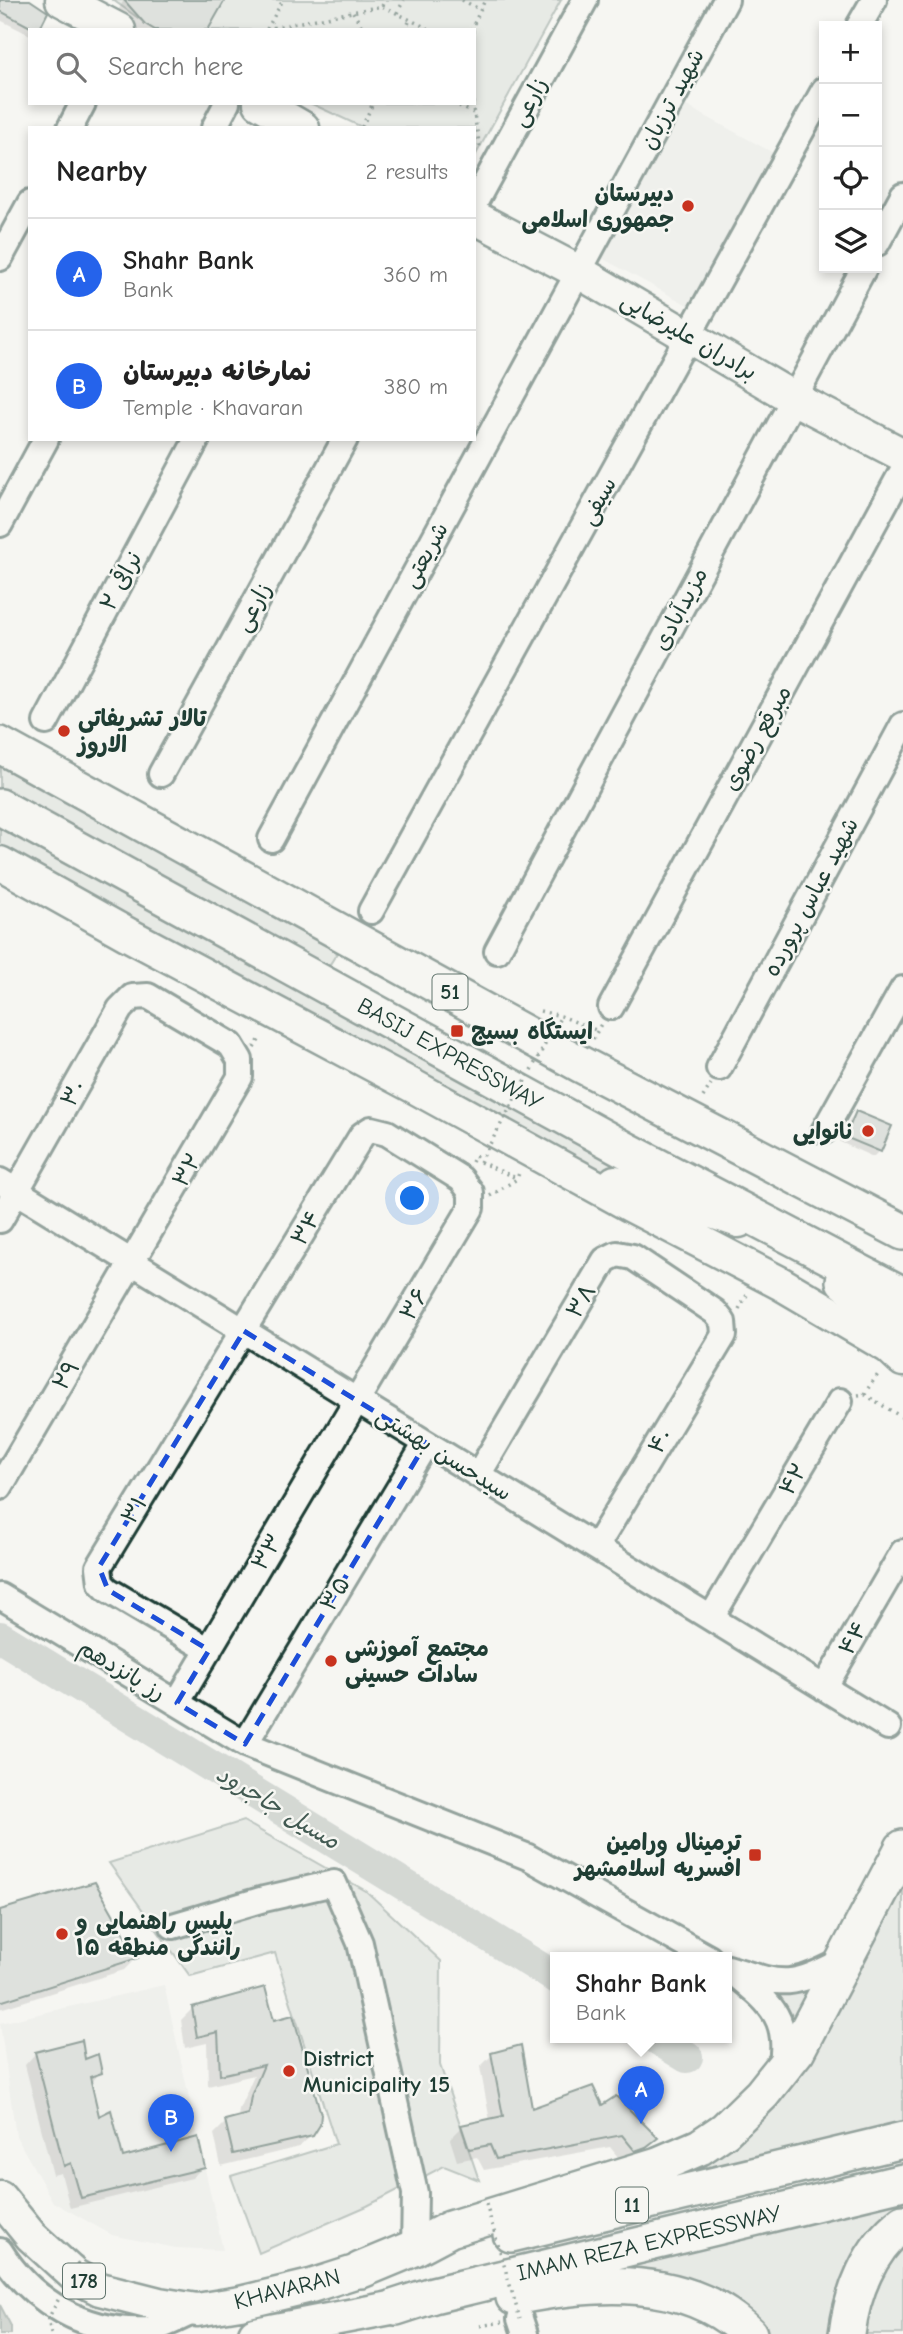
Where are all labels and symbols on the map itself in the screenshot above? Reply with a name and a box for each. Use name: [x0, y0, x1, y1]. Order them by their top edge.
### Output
street label: شهید ترزبان: [634, 44, 710, 154]
street label: زارعی: [505, 73, 554, 132]
place label: دبیرستان جمهوری اسلامی: [522, 180, 674, 234]
marker: دبیرستان جمهوری اسلامی: [680, 198, 696, 214]
street label: برادران علیرضایی: [616, 286, 762, 387]
street label: سیفی: [574, 472, 623, 530]
street label: شریعتی: [396, 518, 455, 593]
street label: نراقی ۲: [93, 546, 148, 615]
street label: مزیدآبادی: [647, 563, 713, 655]
street label: زارعی: [229, 578, 278, 637]
street label: مبرقع رضوی: [717, 681, 800, 797]
place label: تالار تشریفاتی الاروز: [76, 705, 207, 759]
marker: تالار تشریفاتی الاروز: [56, 723, 72, 739]
street label: شهید عباس پرورده: [758, 813, 865, 981]
road number: 51: [433, 974, 468, 1010]
street label: BASIJ EXPRESSWAY: [353, 992, 548, 1116]
place label: ایستگاه بسیج: [471, 1017, 593, 1046]
marker: ایستگاه بسیج: [449, 1023, 465, 1039]
street label: ۳۰: [55, 1075, 91, 1111]
place label: نانوایی: [793, 1118, 854, 1146]
marker: نانوایی: [860, 1123, 876, 1139]
street label: ۳۲: [167, 1148, 207, 1192]
your location: [395, 1181, 429, 1215]
street label: ۳۴: [285, 1206, 327, 1250]
street label: ۳۸: [560, 1279, 602, 1323]
street label: ۳۶: [394, 1283, 434, 1325]
street label: ۲۹: [47, 1355, 85, 1395]
street label: سیدحسن بهشتی: [371, 1402, 517, 1507]
street label: ۴۰: [642, 1423, 678, 1459]
street label: ۴۲: [773, 1458, 813, 1500]
street label: ۳۱: [115, 1491, 153, 1529]
street label: ۳۳: [246, 1529, 288, 1575]
street label: ۳۵: [314, 1572, 356, 1616]
street label: ۴۴: [833, 1616, 873, 1660]
street label: رز پانزدهم: [71, 1633, 170, 1710]
place label: مجتمع آموزشی سادات حسینی: [345, 1635, 489, 1689]
marker: مجتمع آموزشی سادات حسینی: [323, 1653, 339, 1669]
water label: مسیل جاجرود: [211, 1759, 345, 1855]
place label: ترمینال ورامین افسریه اسلامشهر: [573, 1829, 742, 1882]
marker: ترمینال ورامین افسریه اسلامشهر: [747, 1847, 763, 1863]
place label: پلیس راهنمایی و رانندگی منطقه ۱۵: [74, 1908, 241, 1962]
marker: پلیس راهنمایی و رانندگی منطقه ۱۵: [54, 1926, 70, 1942]
place label: District Municipality 15: [303, 2045, 450, 2098]
marker: District Municipality 15: [281, 2063, 297, 2079]
pin: A: [618, 2066, 664, 2124]
pin: B: [148, 2094, 194, 2152]
road number: 11: [616, 2188, 648, 2222]
street label: IMAM REZA EXPRESSWAY: [514, 2199, 784, 2287]
street label: KHAVARAN: [231, 2263, 343, 2315]
road number: 178: [63, 2264, 105, 2298]

